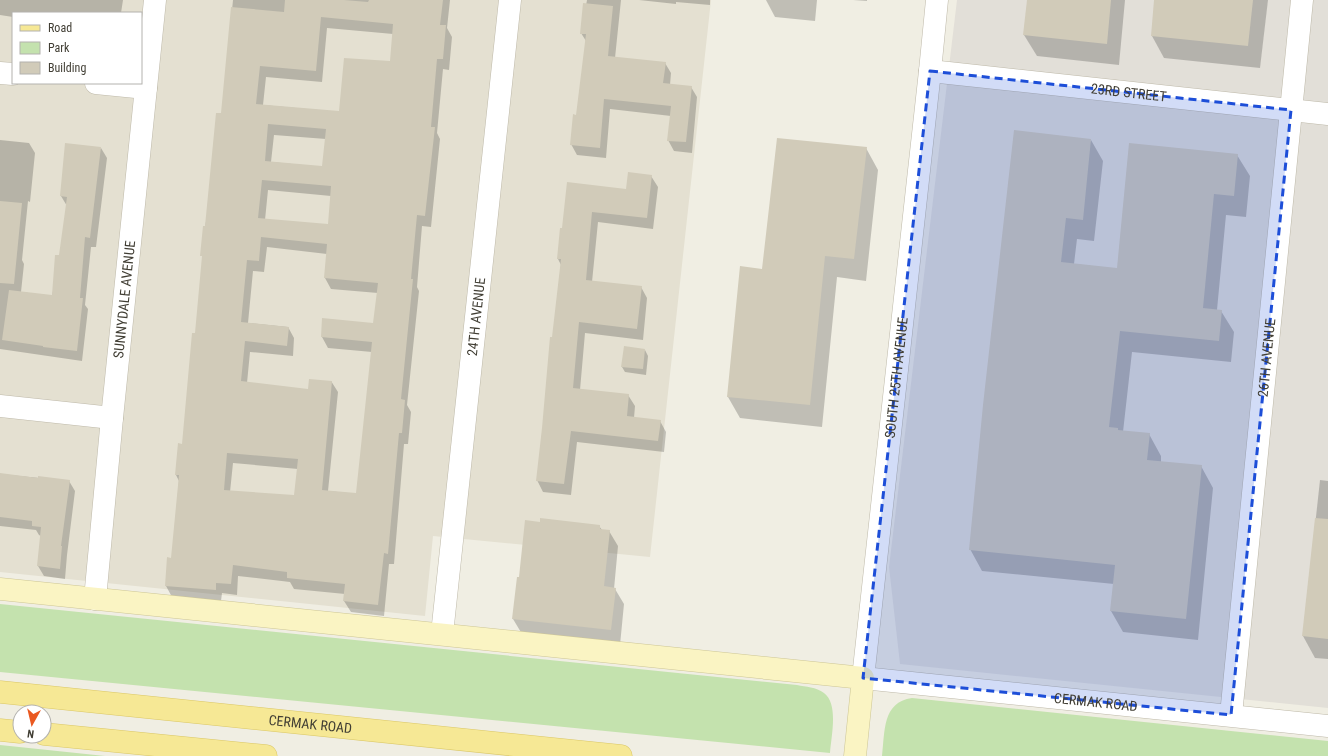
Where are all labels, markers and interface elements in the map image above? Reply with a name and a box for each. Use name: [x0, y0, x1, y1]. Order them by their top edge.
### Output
legend: [12, 12, 142, 84]
text: Road: [48, 21, 72, 35]
text: Park: [48, 41, 70, 55]
text: Building: [48, 61, 86, 75]
street label: 23RD STREET: [1090, 80, 1167, 105]
street label: SUNNYDALE AVENUE: [110, 240, 138, 359]
street label: 24TH AVENUE: [464, 277, 488, 357]
street label: SOUTH 25TH AVENUE: [882, 316, 911, 439]
street label: 26TH AVENUE: [1255, 318, 1278, 398]
street label: CERMAK ROAD: [1053, 690, 1138, 714]
north arrow: [12, 704, 52, 744]
street label: CERMAK ROAD: [268, 712, 353, 736]
text: N: [26, 726, 35, 740]

